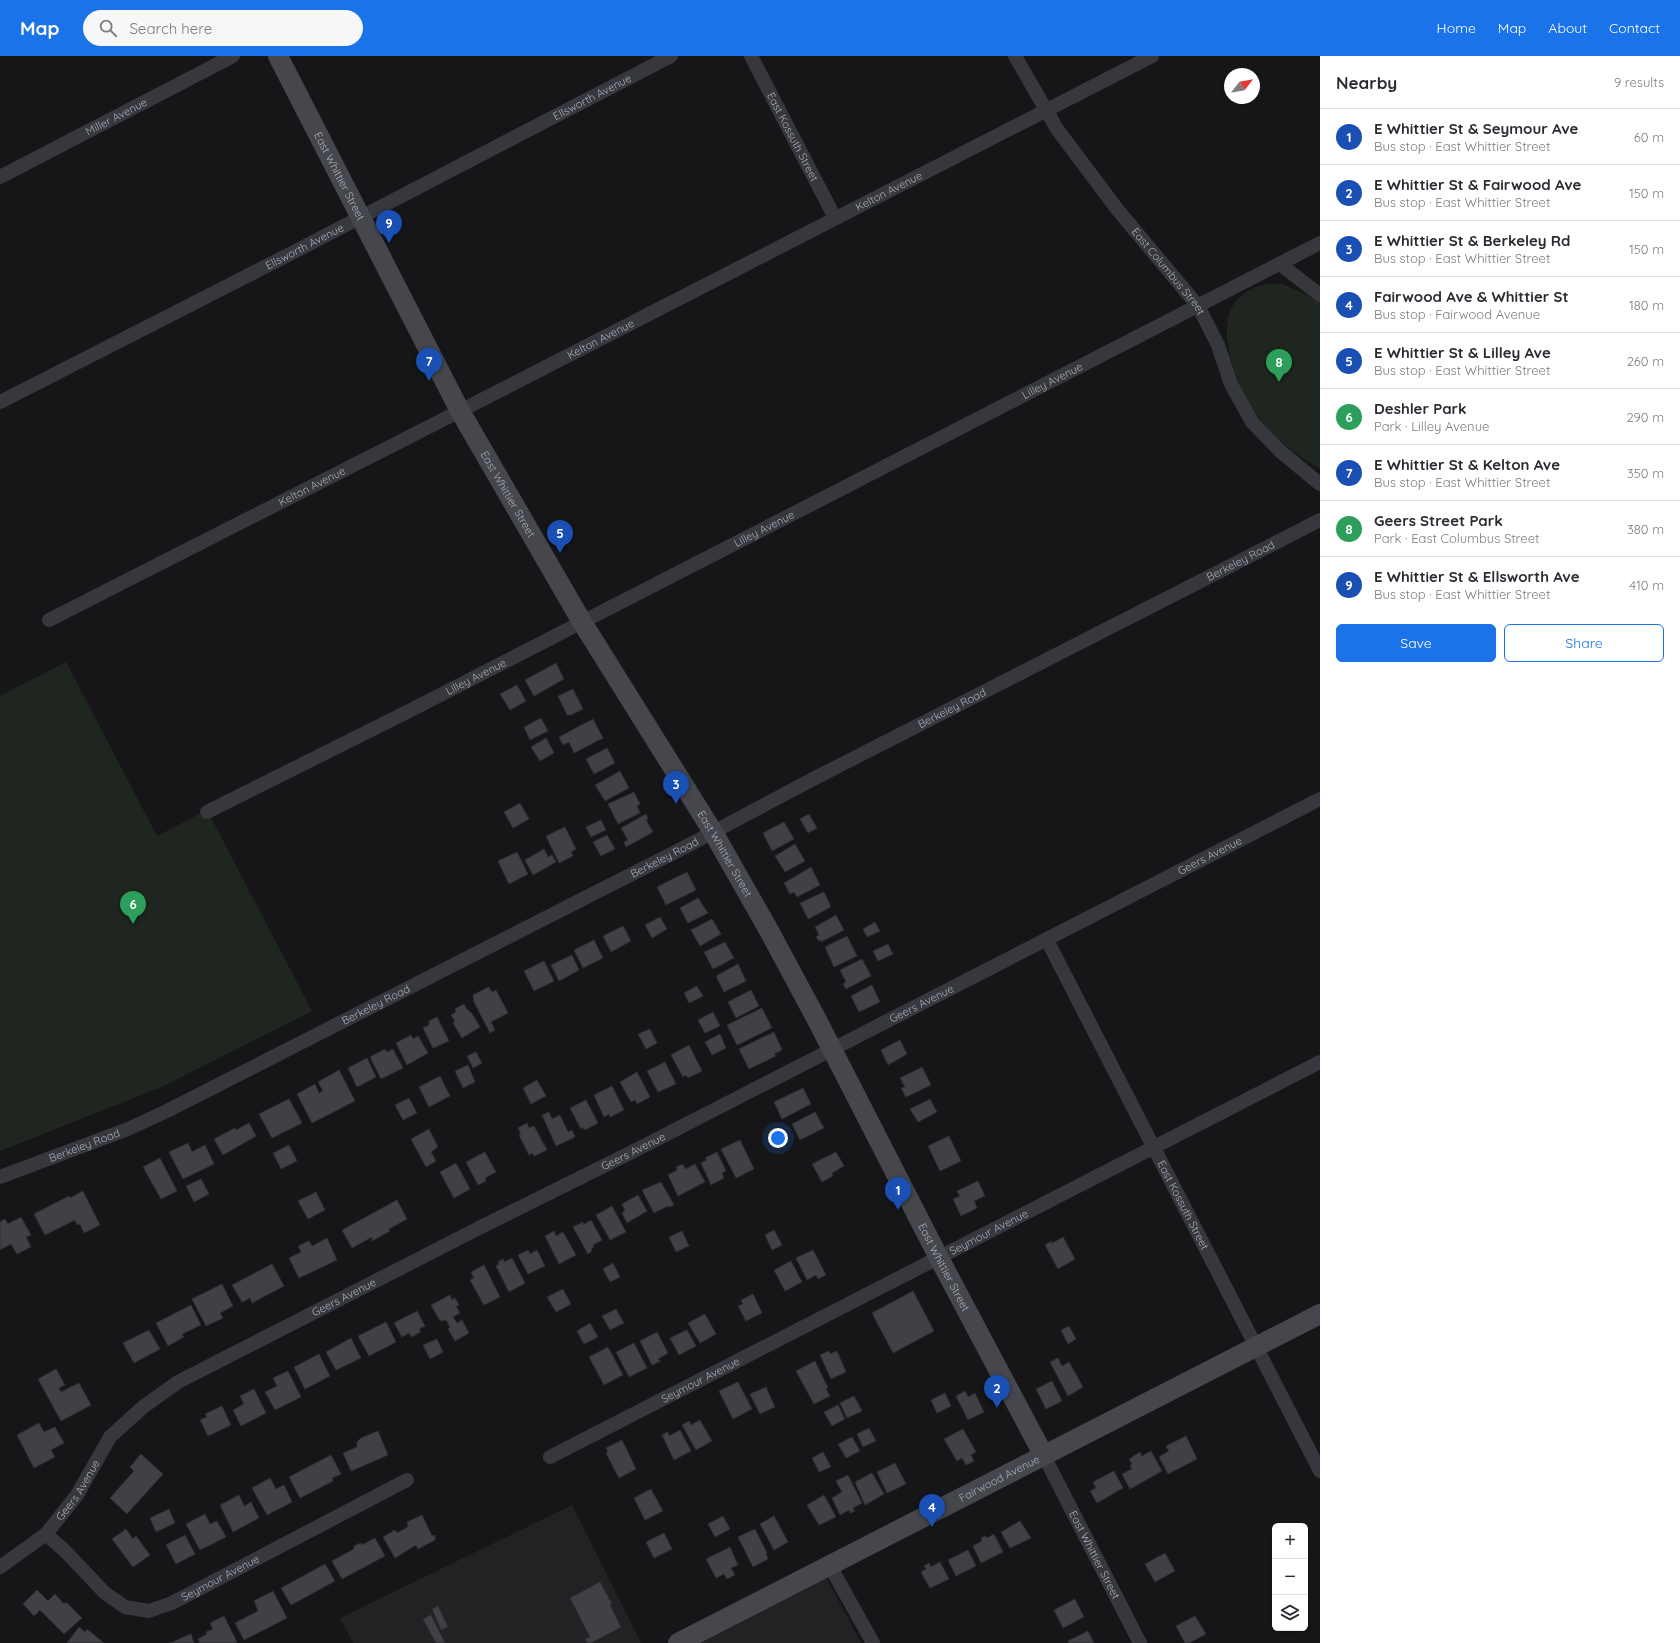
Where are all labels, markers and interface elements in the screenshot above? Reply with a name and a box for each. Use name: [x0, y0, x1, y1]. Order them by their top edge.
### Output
search box: [83, 10, 363, 46]
text: Map: [20, 16, 59, 40]
icon: search: [97, 17, 119, 39]
text: Search here: [129, 19, 212, 38]
text: Home: [1437, 19, 1476, 37]
text: Map: [1498, 19, 1526, 37]
text: About: [1548, 19, 1587, 37]
text: Contact: [1609, 19, 1660, 37]
north arrow: [1224, 68, 1260, 104]
street label: Ellsworth Avenue: [551, 71, 634, 123]
text: Nearby: [1336, 72, 1397, 93]
text: 9 results: [1614, 74, 1664, 90]
street label: East Kossuth Street: [764, 90, 822, 184]
street label: Miller Avenue: [83, 95, 149, 138]
text: E Whittier St & Seymour Ave: [1374, 119, 1578, 138]
text: 1: [1346, 129, 1352, 145]
text: 60 m: [1634, 129, 1664, 145]
street label: East Whittier Street: [311, 130, 368, 223]
text: Bus stop · East Whittier Street: [1374, 138, 1550, 154]
street label: Kelton Avenue: [853, 168, 925, 214]
text: E Whittier St & Fairwood Ave: [1374, 175, 1581, 194]
text: 2: [1345, 185, 1353, 201]
text: 150 m: [1629, 185, 1664, 201]
text: Bus stop · East Whittier Street: [1374, 194, 1550, 210]
pin: 9: [376, 210, 402, 243]
street label: Ellsworth Avenue: [263, 220, 346, 272]
street label: East Columbus Street: [1129, 225, 1208, 317]
text: E Whittier St & Berkeley Rd: [1374, 231, 1570, 250]
text: 3: [1346, 241, 1352, 257]
text: 150 m: [1629, 241, 1664, 257]
text: Bus stop · East Whittier Street: [1374, 250, 1550, 266]
text: Fairwood Ave & Whittier St: [1374, 287, 1569, 306]
text: 4: [1345, 297, 1353, 313]
text: 180 m: [1629, 297, 1664, 313]
text: Bus stop · Fairwood Avenue: [1374, 306, 1540, 322]
street label: Kelton Avenue: [565, 316, 636, 362]
text: E Whittier St & Lilley Ave: [1374, 343, 1551, 362]
pin: 7: [416, 348, 442, 381]
pin: 8: [1266, 349, 1292, 382]
text: 5: [1345, 353, 1353, 369]
text: 260 m: [1627, 353, 1664, 369]
street label: Lilley Avenue: [1020, 359, 1085, 402]
text: Bus stop · East Whittier Street: [1374, 362, 1550, 378]
text: Deshler Park: [1374, 399, 1467, 418]
text: 6: [1345, 409, 1353, 425]
text: 290 m: [1626, 409, 1664, 425]
text: Park · Lilley Avenue: [1374, 418, 1489, 434]
street label: East Whittier Street: [478, 448, 539, 540]
text: E Whittier St & Kelton Ave: [1374, 455, 1560, 474]
street label: Kelton Avenue: [276, 463, 348, 509]
text: 7: [1345, 465, 1353, 481]
text: 350 m: [1627, 465, 1664, 481]
text: Bus stop · East Whittier Street: [1374, 474, 1550, 490]
street label: Lilley Avenue: [731, 507, 797, 550]
text: Geers Street Park: [1374, 511, 1503, 530]
pin: 5: [547, 520, 573, 553]
text: 8: [1345, 521, 1353, 537]
text: 380 m: [1627, 521, 1664, 537]
text: Park · East Columbus Street: [1374, 530, 1539, 546]
street label: Berkeley Road: [1204, 537, 1277, 584]
text: E Whittier St & Ellsworth Ave: [1374, 567, 1580, 586]
text: 9: [1345, 577, 1353, 593]
text: 410 m: [1629, 577, 1664, 593]
text: Bus stop · East Whittier Street: [1374, 586, 1550, 602]
button: Save: [1336, 624, 1496, 662]
button: Share: [1504, 624, 1664, 662]
street label: Lilley Avenue: [443, 655, 509, 698]
street label: Berkeley Road: [915, 685, 988, 731]
pin: 3: [663, 771, 689, 804]
street label: East Whittier Street: [694, 808, 756, 900]
street label: Geers Avenue: [1175, 833, 1244, 878]
street label: Berkeley Road: [628, 834, 701, 881]
pin: 6: [120, 891, 146, 924]
street label: Berkeley Road: [339, 981, 412, 1028]
street label: Geers Avenue: [887, 981, 956, 1026]
street label: Berkeley Road: [47, 1126, 122, 1165]
your location: [768, 1128, 788, 1148]
street label: Geers Avenue: [599, 1129, 668, 1173]
street label: East Kossuth Street: [1155, 1158, 1212, 1252]
pin: 1: [885, 1177, 911, 1210]
street label: Seymour Avenue: [947, 1206, 1030, 1258]
street label: East Whittier Street: [915, 1221, 973, 1314]
street label: Geers Avenue: [309, 1275, 378, 1319]
street label: Seymour Avenue: [659, 1354, 742, 1406]
pin: 2: [984, 1375, 1010, 1408]
street label: Fairwood Avenue: [957, 1452, 1042, 1505]
street label: Geers Avenue: [53, 1457, 103, 1523]
pin: 4: [919, 1494, 945, 1527]
street label: East Whittier Street: [1066, 1508, 1123, 1602]
map controls: [1272, 1523, 1308, 1631]
button: +: [1272, 1523, 1308, 1559]
street label: Seymour Avenue: [179, 1552, 262, 1604]
button: −: [1272, 1559, 1308, 1595]
button: layers: [1272, 1595, 1308, 1631]

